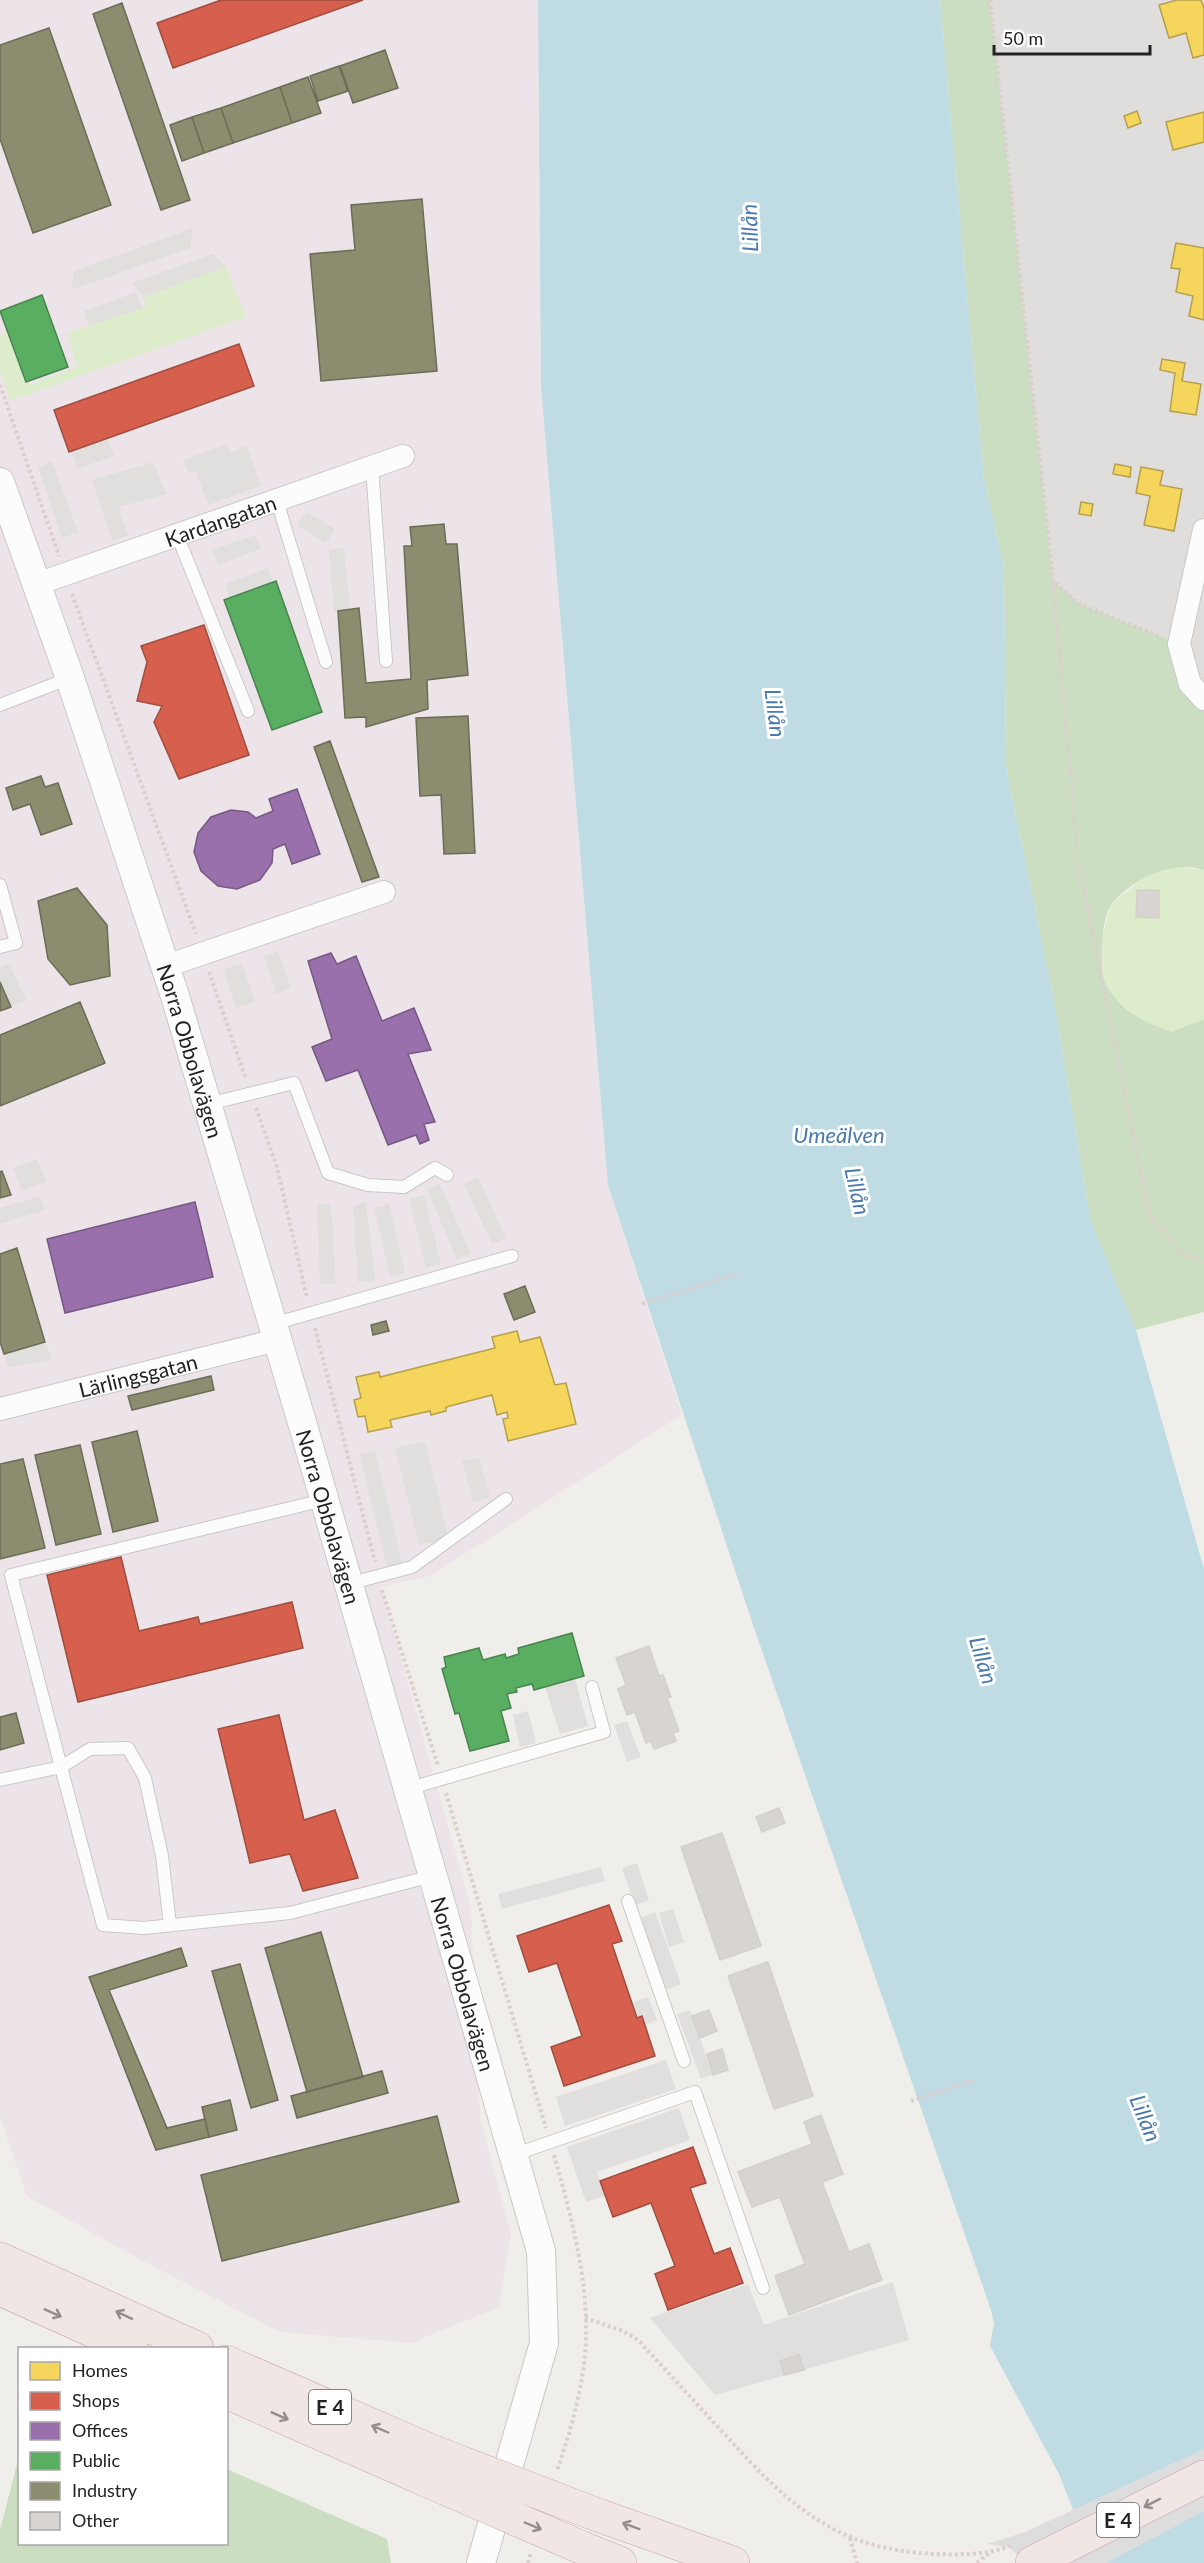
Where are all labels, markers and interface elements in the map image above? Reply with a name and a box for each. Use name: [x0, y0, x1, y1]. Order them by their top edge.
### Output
scale bar: [994, 18, 1150, 56]
text: 50 m: [1003, 27, 1043, 49]
water label: Lillån: [735, 203, 763, 253]
street label: Kardangatan: [161, 489, 279, 551]
water label: Lillån: [760, 687, 792, 739]
street label: Norra Obbolavägen: [153, 960, 229, 1141]
water label: Umeälven: [793, 1121, 885, 1148]
water label: Lillån: [839, 1164, 877, 1218]
street label: Lärlingsgatan: [76, 1348, 200, 1401]
street label: Norra Obbolavägen: [292, 1426, 366, 1607]
water label: Lillån: [964, 1633, 1004, 1687]
street label: Norra Obbolavägen: [427, 1893, 501, 2074]
water label: Lillån: [1124, 2091, 1168, 2145]
one-way arrow: [44, 2308, 62, 2320]
one-way arrow: [116, 2309, 134, 2321]
legend: [18, 2347, 228, 2545]
text: Homes: [72, 2359, 128, 2381]
text: Shops: [72, 2389, 120, 2411]
road number: E 4: [309, 2390, 351, 2424]
one-way arrow: [270, 2411, 288, 2423]
text: Offices: [72, 2419, 128, 2441]
one-way arrow: [371, 2423, 389, 2434]
text: Public: [72, 2449, 120, 2471]
text: Industry: [72, 2479, 138, 2501]
one-way arrow: [1143, 2497, 1161, 2509]
road number: E 4: [1097, 2503, 1139, 2537]
text: Other: [72, 2509, 119, 2531]
one-way arrow: [622, 2520, 641, 2531]
one-way arrow: [523, 2521, 541, 2532]

